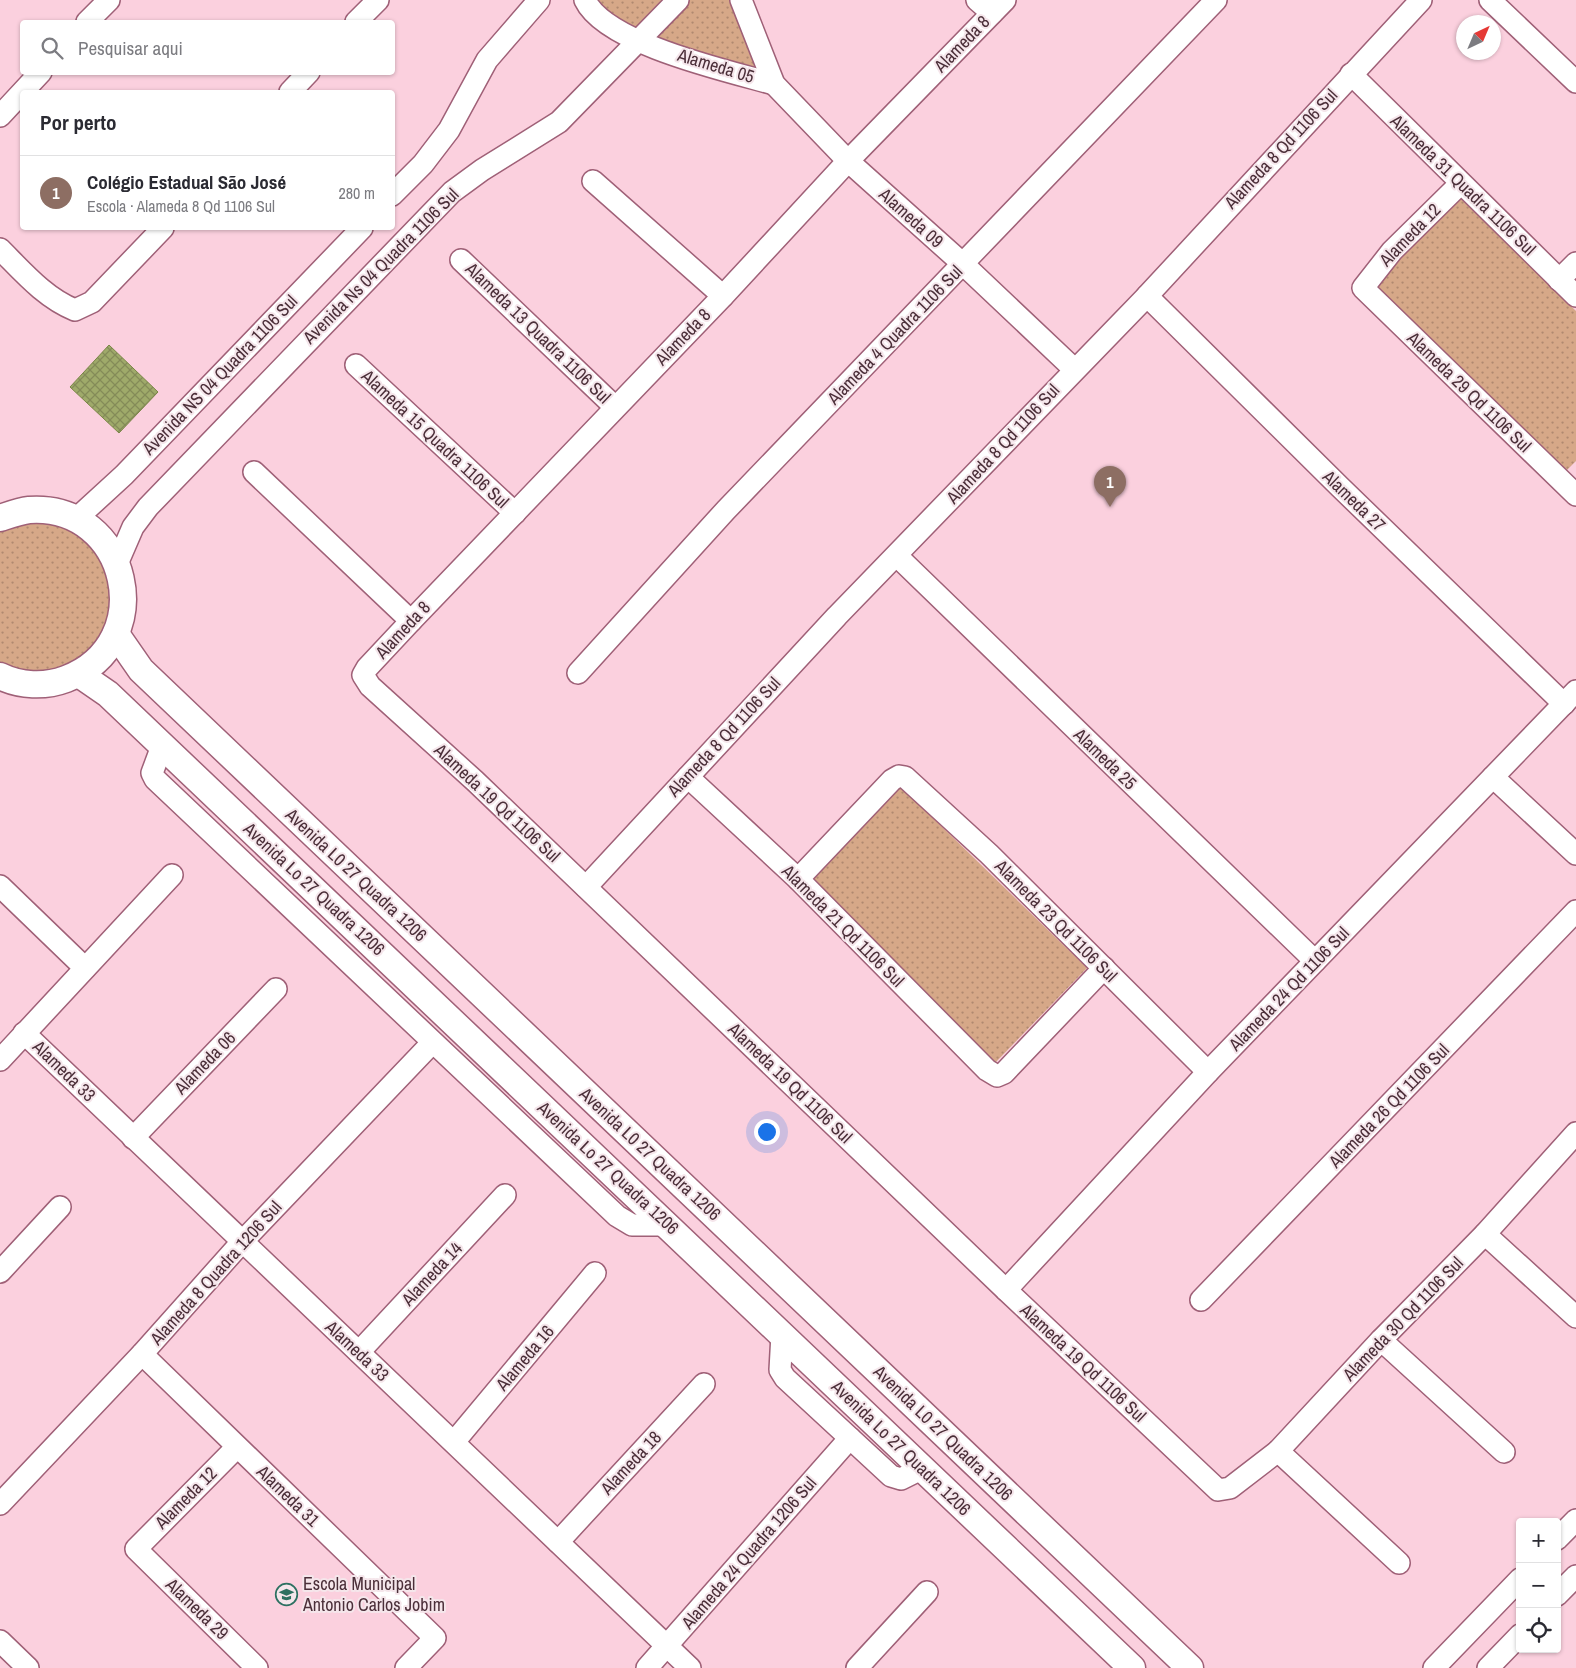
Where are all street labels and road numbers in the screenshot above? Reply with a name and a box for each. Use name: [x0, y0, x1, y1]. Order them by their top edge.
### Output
street label: Alameda 8: [927, 10, 995, 78]
street label: Alameda 05: [674, 42, 757, 89]
street label: Alameda 8 Qd 1106 Sul: [1218, 83, 1343, 215]
street label: Alameda 31 Quadra 1106 Sul: [1384, 108, 1542, 261]
street label: Alameda 09: [873, 181, 949, 253]
street label: Avenida Ns 04 Quadra 1106 Sul: [296, 182, 464, 350]
street label: Alameda 12: [1373, 198, 1446, 272]
street label: Alameda 13 Quadra 1106 Sul: [459, 256, 617, 409]
street label: Alameda 4 Quadra 1106 Sul: [821, 259, 968, 411]
street label: Avenida NS 04 Quadra 1106 Sul: [136, 289, 303, 461]
street label: Alameda 8: [648, 303, 716, 371]
street label: Alameda 29 Qd 1106 Sul: [1401, 325, 1537, 458]
street label: Alameda 15 Quadra 1106 Sul: [355, 363, 515, 514]
street label: Alameda 8 Qd 1106 Sul: [940, 378, 1065, 510]
street label: Alameda 27: [1317, 464, 1391, 537]
street label: Alameda 8: [369, 595, 436, 665]
street label: Alameda 8 Qd 1106 Sul: [661, 671, 786, 803]
street label: Alameda 25: [1068, 722, 1142, 795]
street label: Alameda 19 Qd 1106 Sul: [428, 737, 566, 868]
street label: Avenida L0 27 Quadra 1206: [279, 802, 433, 947]
street label: Avenida Lo 27 Quadra 1206: [237, 816, 391, 961]
street label: Alameda 23 Qd 1106 Sul: [989, 853, 1123, 987]
street label: Alameda 21 Qd 1106 Sul: [776, 858, 910, 992]
street label: Alameda 24 Qd 1106 Sul: [1222, 921, 1355, 1057]
street label: Alameda 19 Qd 1106 Sul: [722, 1016, 858, 1149]
street label: Alameda 06: [168, 1026, 241, 1100]
street label: Alameda 33: [27, 1034, 101, 1107]
street label: Alameda 26 Qd 1106 Sul: [1322, 1038, 1455, 1174]
street label: Avenida L0 27 Quadra 1206: [573, 1081, 727, 1226]
street label: Avenida Lo 27 Quadra 1206: [531, 1095, 685, 1240]
street label: Alameda 8 Quadra 1206 Sul: [143, 1195, 287, 1351]
street label: Alameda 14: [395, 1236, 468, 1312]
street label: Alameda 30 Qd 1106 Sul: [1336, 1251, 1469, 1387]
street label: Alameda 19 Qd 1106 Sul: [1014, 1297, 1152, 1428]
street label: Alameda 33: [319, 1314, 395, 1387]
street label: Alameda 16: [489, 1319, 560, 1397]
street label: Avenida L0 27 Quadra 1206: [867, 1359, 1019, 1506]
street label: Avenida Lo 27 Quadra 1206: [825, 1374, 977, 1521]
street label: Alameda 18: [594, 1425, 667, 1501]
street label: Alameda 31: [251, 1459, 326, 1533]
street label: Alameda 12: [148, 1461, 222, 1535]
street label: Alameda 24 Quadra 1206 Sul: [675, 1471, 822, 1635]
street label: Alameda 29: [160, 1572, 234, 1645]

